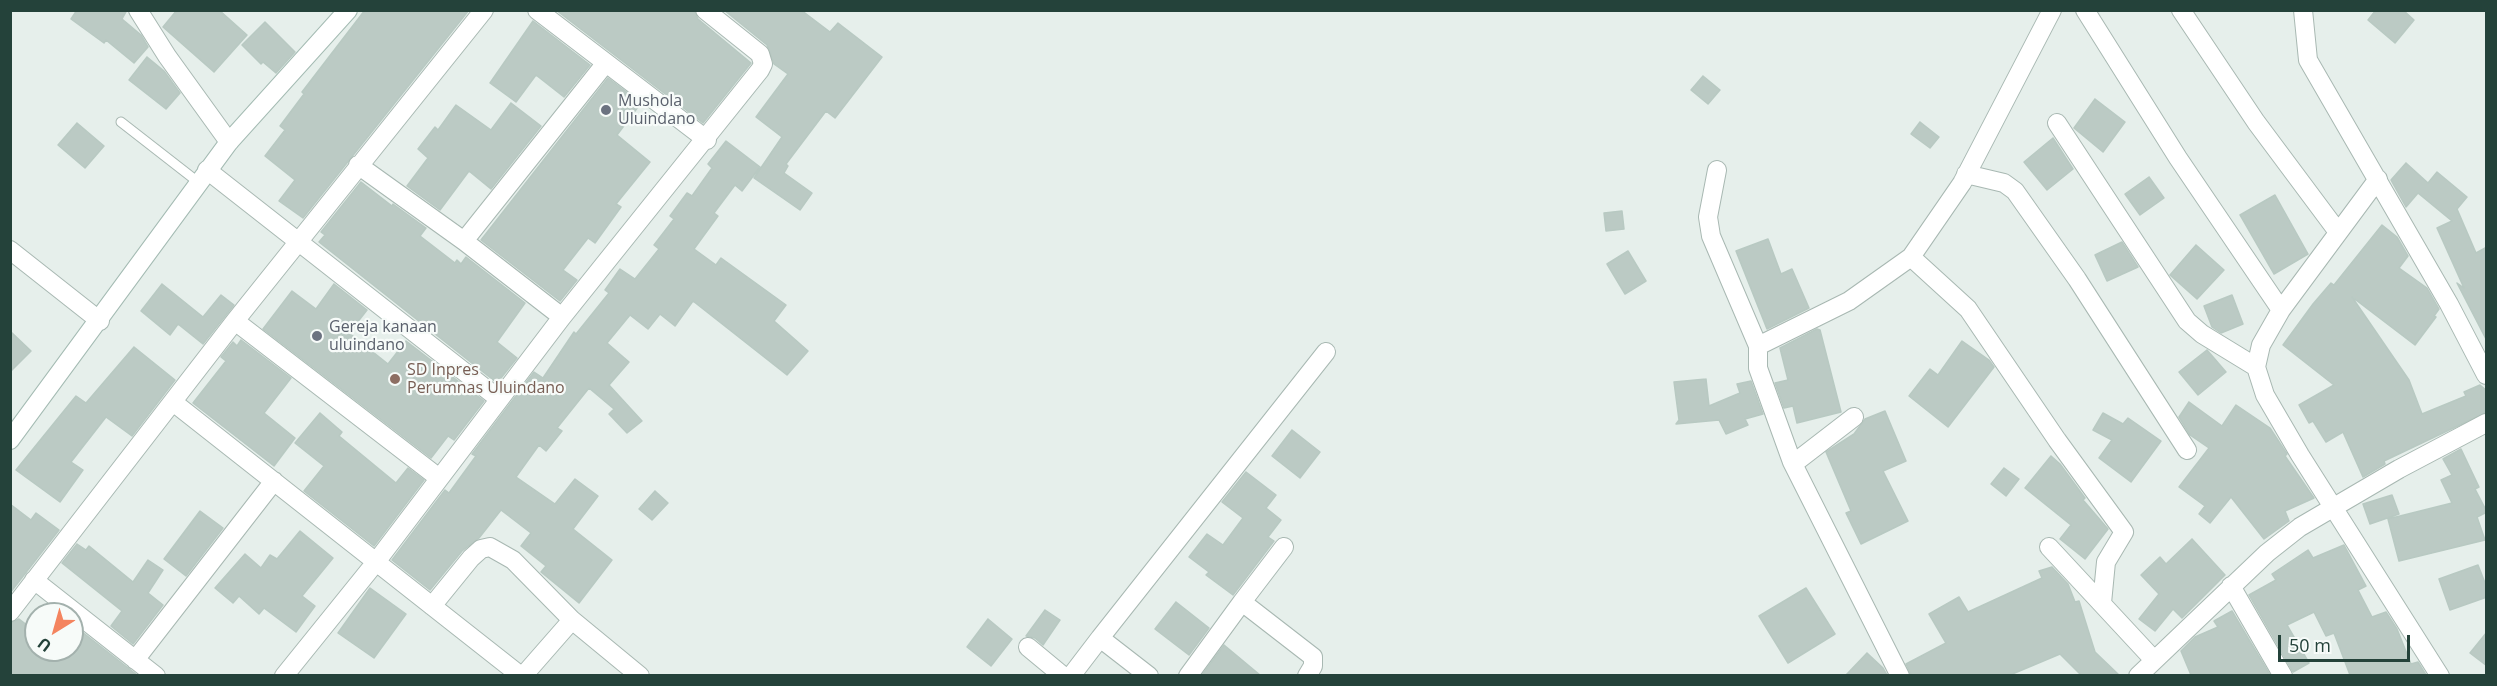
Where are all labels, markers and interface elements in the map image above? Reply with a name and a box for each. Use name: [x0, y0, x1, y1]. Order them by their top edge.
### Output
place label: Mushola Uluindano: [618, 91, 695, 129]
marker: Mushola Uluindano: [599, 103, 613, 117]
place label: Gereja kanaan uluindano: [329, 317, 437, 355]
marker: Gereja kanaan uluindano: [310, 329, 324, 343]
place label: SD Inpres Perumnas Uluindano: [407, 360, 565, 398]
marker: SD Inpres Perumnas Uluindano: [388, 372, 402, 386]
north arrow: [24, 602, 84, 662]
scale bar: [2281, 623, 2413, 661]
text: U: [33, 632, 56, 657]
text: 50 m: [2289, 633, 2331, 657]

